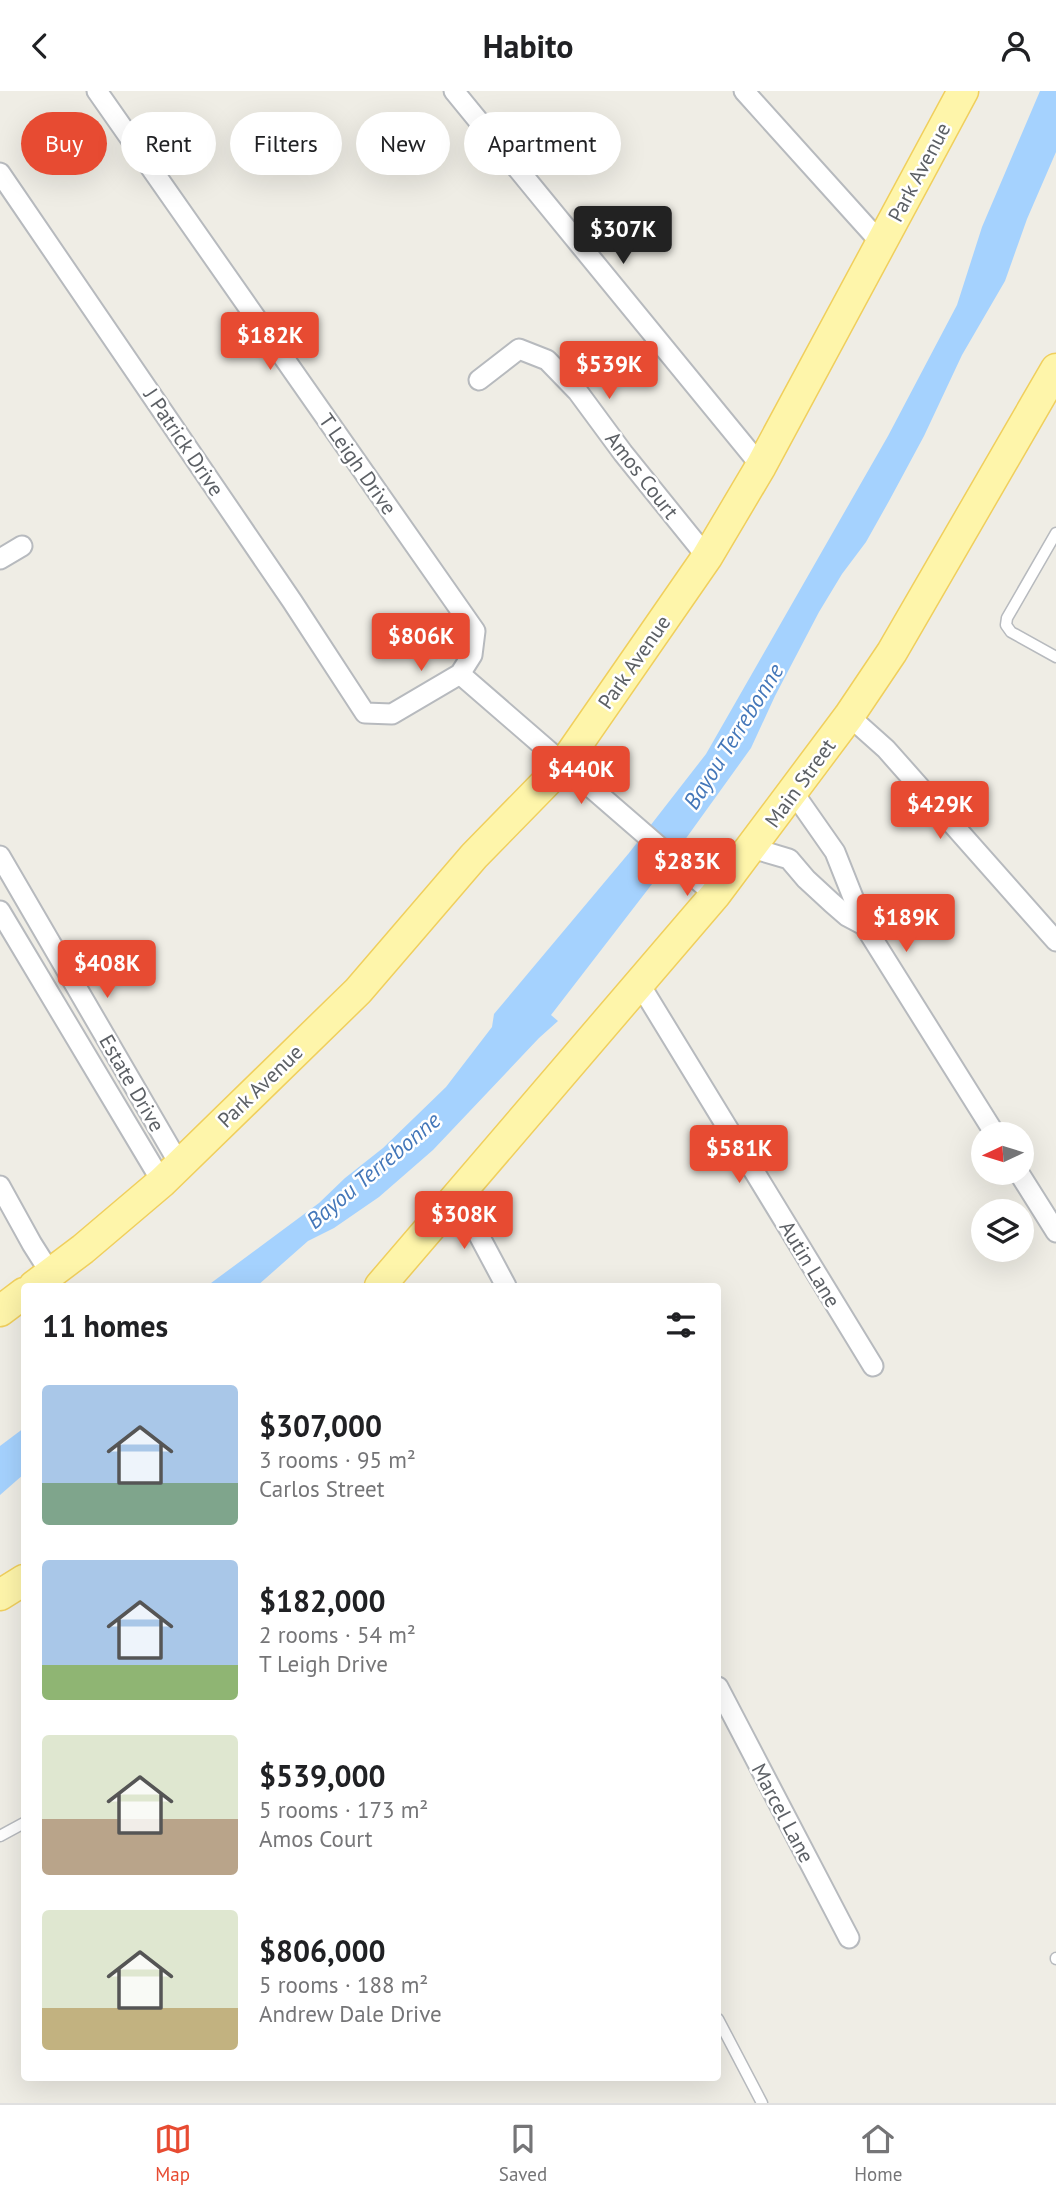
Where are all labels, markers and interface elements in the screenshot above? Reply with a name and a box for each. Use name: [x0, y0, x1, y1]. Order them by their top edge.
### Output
text: Habito: [483, 25, 573, 67]
icon: back: [21, 27, 59, 65]
icon: person: [997, 27, 1035, 65]
chip: Buy: [21, 112, 107, 175]
chip: Rent: [121, 112, 216, 175]
chip: Filters: [230, 112, 342, 175]
chip: New: [356, 112, 450, 175]
chip: Apartment: [464, 112, 621, 175]
street label: Park Avenue: [882, 118, 956, 226]
pin: $307K: [574, 207, 672, 266]
text: $307K: [590, 214, 656, 243]
pin: $182K: [221, 313, 319, 372]
text: $182K: [237, 320, 303, 349]
pin: $539K: [560, 341, 658, 401]
text: $539K: [576, 349, 642, 378]
street label: J Patrick Drive: [137, 382, 230, 501]
street label: T Leigh Drive: [313, 408, 403, 520]
street label: Amos Court: [599, 426, 685, 524]
street label: Park Avenue: [592, 610, 676, 714]
pin: $806K: [372, 613, 470, 673]
text: $806K: [388, 621, 454, 650]
water label: Bayou Terrebonne: [677, 657, 790, 814]
street label: Main Street: [759, 733, 841, 833]
pin: $440K: [532, 747, 630, 806]
text: $440K: [548, 754, 614, 783]
pin: $429K: [891, 781, 989, 841]
text: $429K: [907, 789, 973, 818]
pin: $283K: [638, 839, 736, 898]
text: $283K: [654, 846, 720, 875]
pin: $189K: [857, 895, 955, 954]
text: $189K: [873, 902, 939, 931]
pin: $408K: [58, 941, 156, 1000]
text: $408K: [74, 948, 140, 977]
street label: Estate Drive: [93, 1030, 171, 1136]
street label: Park Avenue: [212, 1039, 308, 1133]
water label: Bayou Terrebonne: [300, 1105, 446, 1235]
north arrow: [971, 1122, 1034, 1185]
map controls: [971, 1122, 1034, 1262]
pin: $581K: [690, 1125, 788, 1185]
text: $581K: [706, 1133, 772, 1162]
pin: $308K: [415, 1191, 513, 1251]
text: $308K: [431, 1199, 497, 1228]
button: layers: [971, 1199, 1034, 1262]
street label: Autin Lane: [774, 1216, 846, 1312]
text: 11 homes: [42, 1306, 168, 1345]
icon: filters: [662, 1306, 700, 1344]
text: $307,000: [259, 1406, 382, 1445]
icon: home: [98, 1413, 182, 1497]
text: 3 rooms · 95 m²: [259, 1445, 416, 1474]
text: Carlos Street: [259, 1474, 385, 1503]
text: $182,000: [259, 1581, 386, 1620]
icon: home: [98, 1588, 182, 1672]
text: 2 rooms · 54 m²: [259, 1620, 416, 1649]
text: T Leigh Drive: [259, 1649, 388, 1678]
text: $539,000: [259, 1756, 386, 1795]
street label: Marcel Lane: [746, 1759, 820, 1867]
icon: home: [98, 1763, 182, 1847]
text: 5 rooms · 173 m²: [259, 1795, 428, 1824]
text: Amos Court: [259, 1824, 373, 1853]
text: $806,000: [259, 1931, 386, 1970]
icon: home: [98, 1938, 182, 2022]
text: 5 rooms · 188 m²: [259, 1970, 428, 1999]
text: Andrew Dale Drive: [259, 1999, 442, 2028]
tab: Map: [154, 2120, 192, 2186]
tab: Saved: [499, 2120, 547, 2186]
tab: Home: [854, 2120, 902, 2186]

